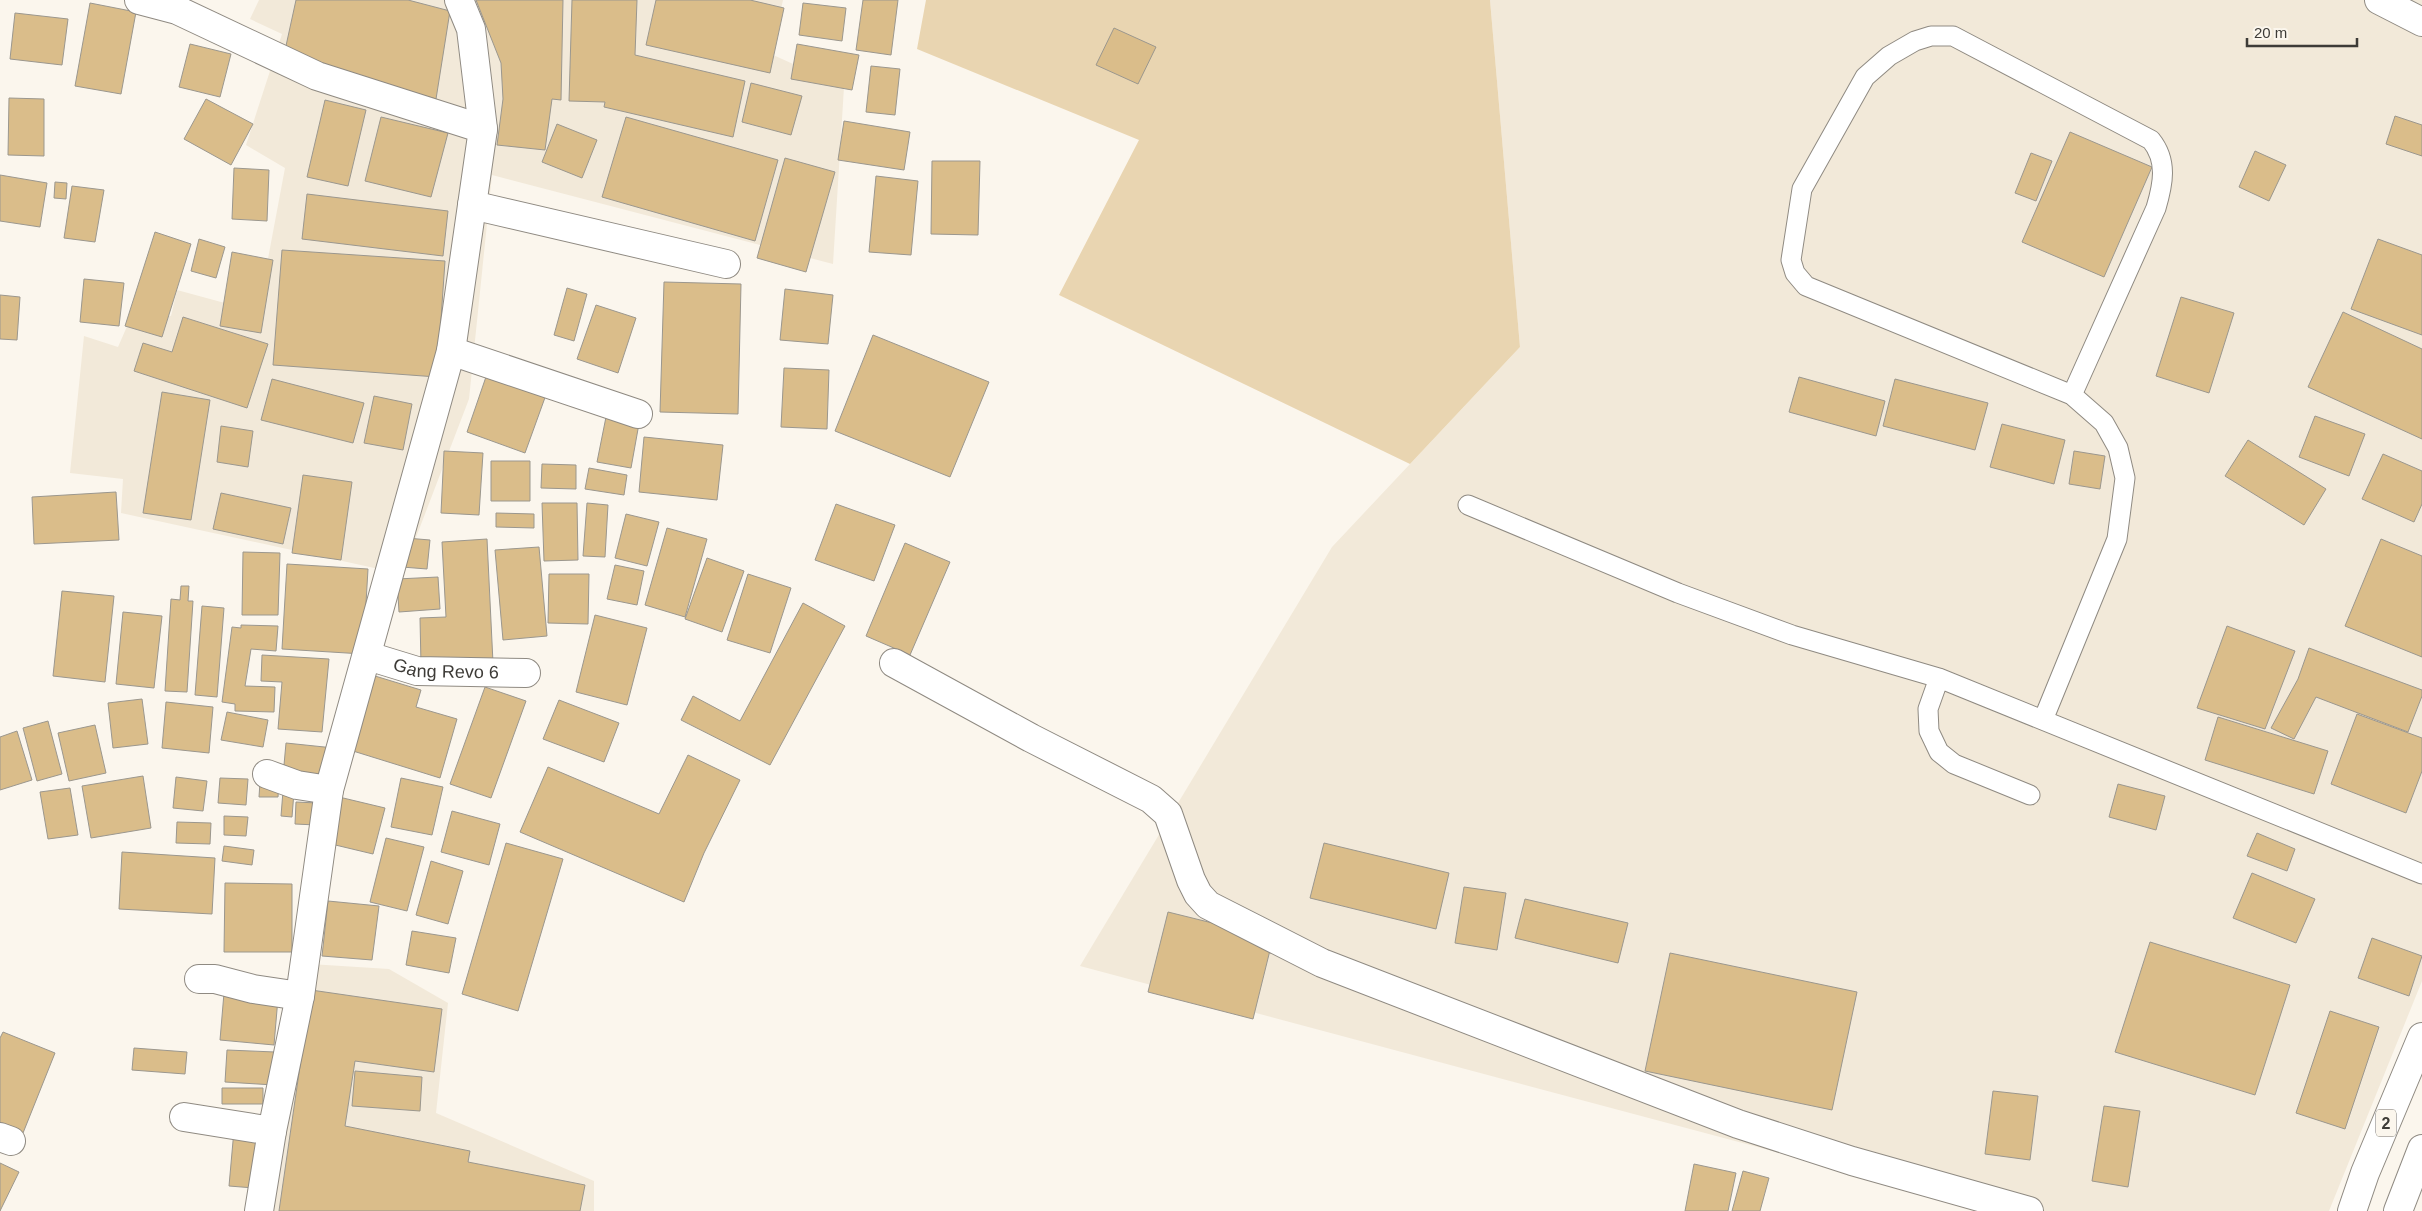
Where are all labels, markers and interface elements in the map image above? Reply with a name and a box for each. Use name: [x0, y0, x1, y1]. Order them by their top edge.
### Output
scale bar: [2247, 15, 2357, 47]
text: 20 m: [2254, 24, 2287, 41]
street label: Gang Revo 6: [391, 654, 499, 682]
road number: 2: [2376, 1110, 2396, 1136]

